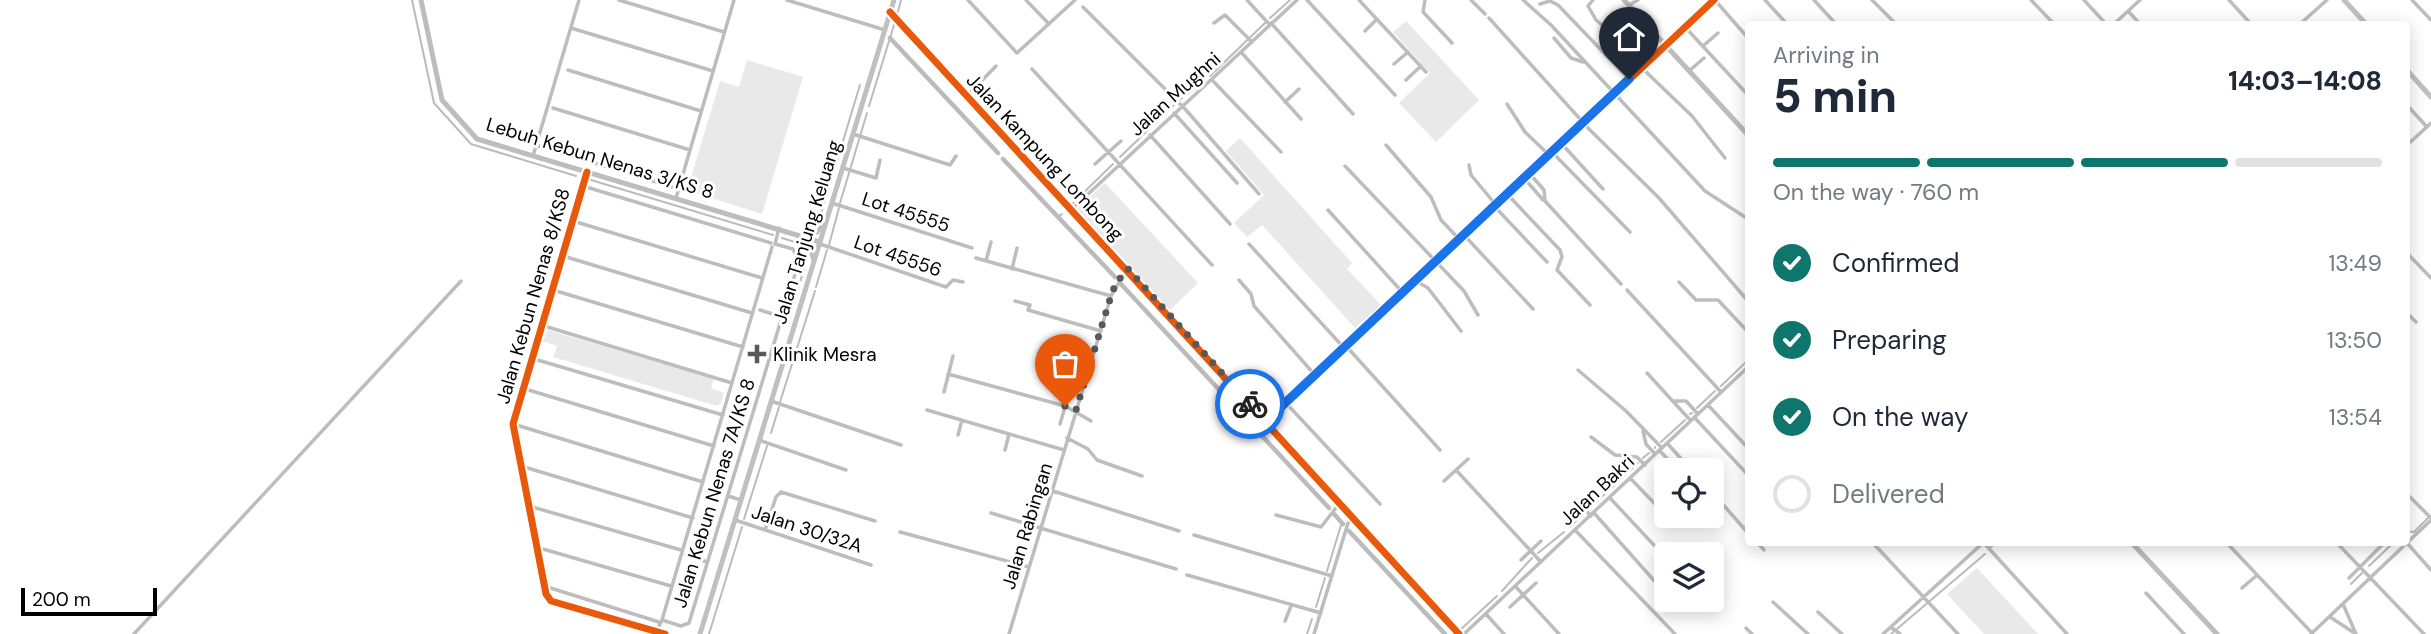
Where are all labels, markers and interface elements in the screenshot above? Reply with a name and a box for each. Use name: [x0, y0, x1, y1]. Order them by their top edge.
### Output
pin: [1599, 7, 1659, 79]
icon: home: [1610, 18, 1648, 56]
text: Arriving in: [1773, 40, 1879, 70]
street label: Jalan Mughni: [1124, 46, 1226, 142]
text: 14:03–14:08: [2228, 64, 2382, 98]
text: 5 min: [1773, 66, 1897, 126]
street label: Jalan Kampung Lombong: [961, 68, 1129, 246]
street label: Lebuh Kebun Nenas 3/KS 8: [483, 111, 717, 205]
street label: Jalan Tanjung Keluang: [767, 137, 847, 327]
text: On the way · 760 m: [1773, 177, 1979, 207]
street label: Jalan Kebun Nenas 8/KS8: [490, 185, 576, 407]
street label: Lot 45555: [859, 186, 953, 238]
street label: Lot 45556: [851, 229, 945, 283]
icon: check: [1773, 244, 1811, 282]
text: Confirmed: [1832, 246, 1959, 280]
text: 13:49: [2328, 248, 2382, 278]
icon: check: [1773, 321, 1811, 359]
text: Preparing: [1832, 323, 1947, 357]
text: 13:50: [2327, 325, 2382, 355]
pin: [1035, 334, 1095, 406]
place label: Klinik Mesra: [773, 342, 877, 367]
marker: Klinik Mesra: [747, 344, 767, 364]
icon: bag: [1046, 345, 1084, 383]
courier: [1215, 369, 1285, 439]
street label: Jalan Kebun Nenas 7A/KS 8: [667, 375, 761, 611]
icon: bike: [1231, 385, 1269, 423]
icon: check: [1773, 398, 1811, 436]
text: On the way: [1832, 400, 1968, 434]
text: 13:54: [2329, 402, 2382, 432]
street label: Jalan Bakri: [1554, 449, 1640, 531]
map controls: [1654, 458, 1724, 612]
button: locate: [1654, 458, 1724, 528]
street label: Jalan Rabingan: [996, 460, 1058, 592]
text: Delivered: [1832, 477, 1945, 511]
street label: Jalan 30/32A: [748, 499, 866, 559]
button: layers: [1654, 542, 1724, 612]
scale bar: [21, 585, 158, 617]
text: 200 m: [32, 587, 91, 612]

